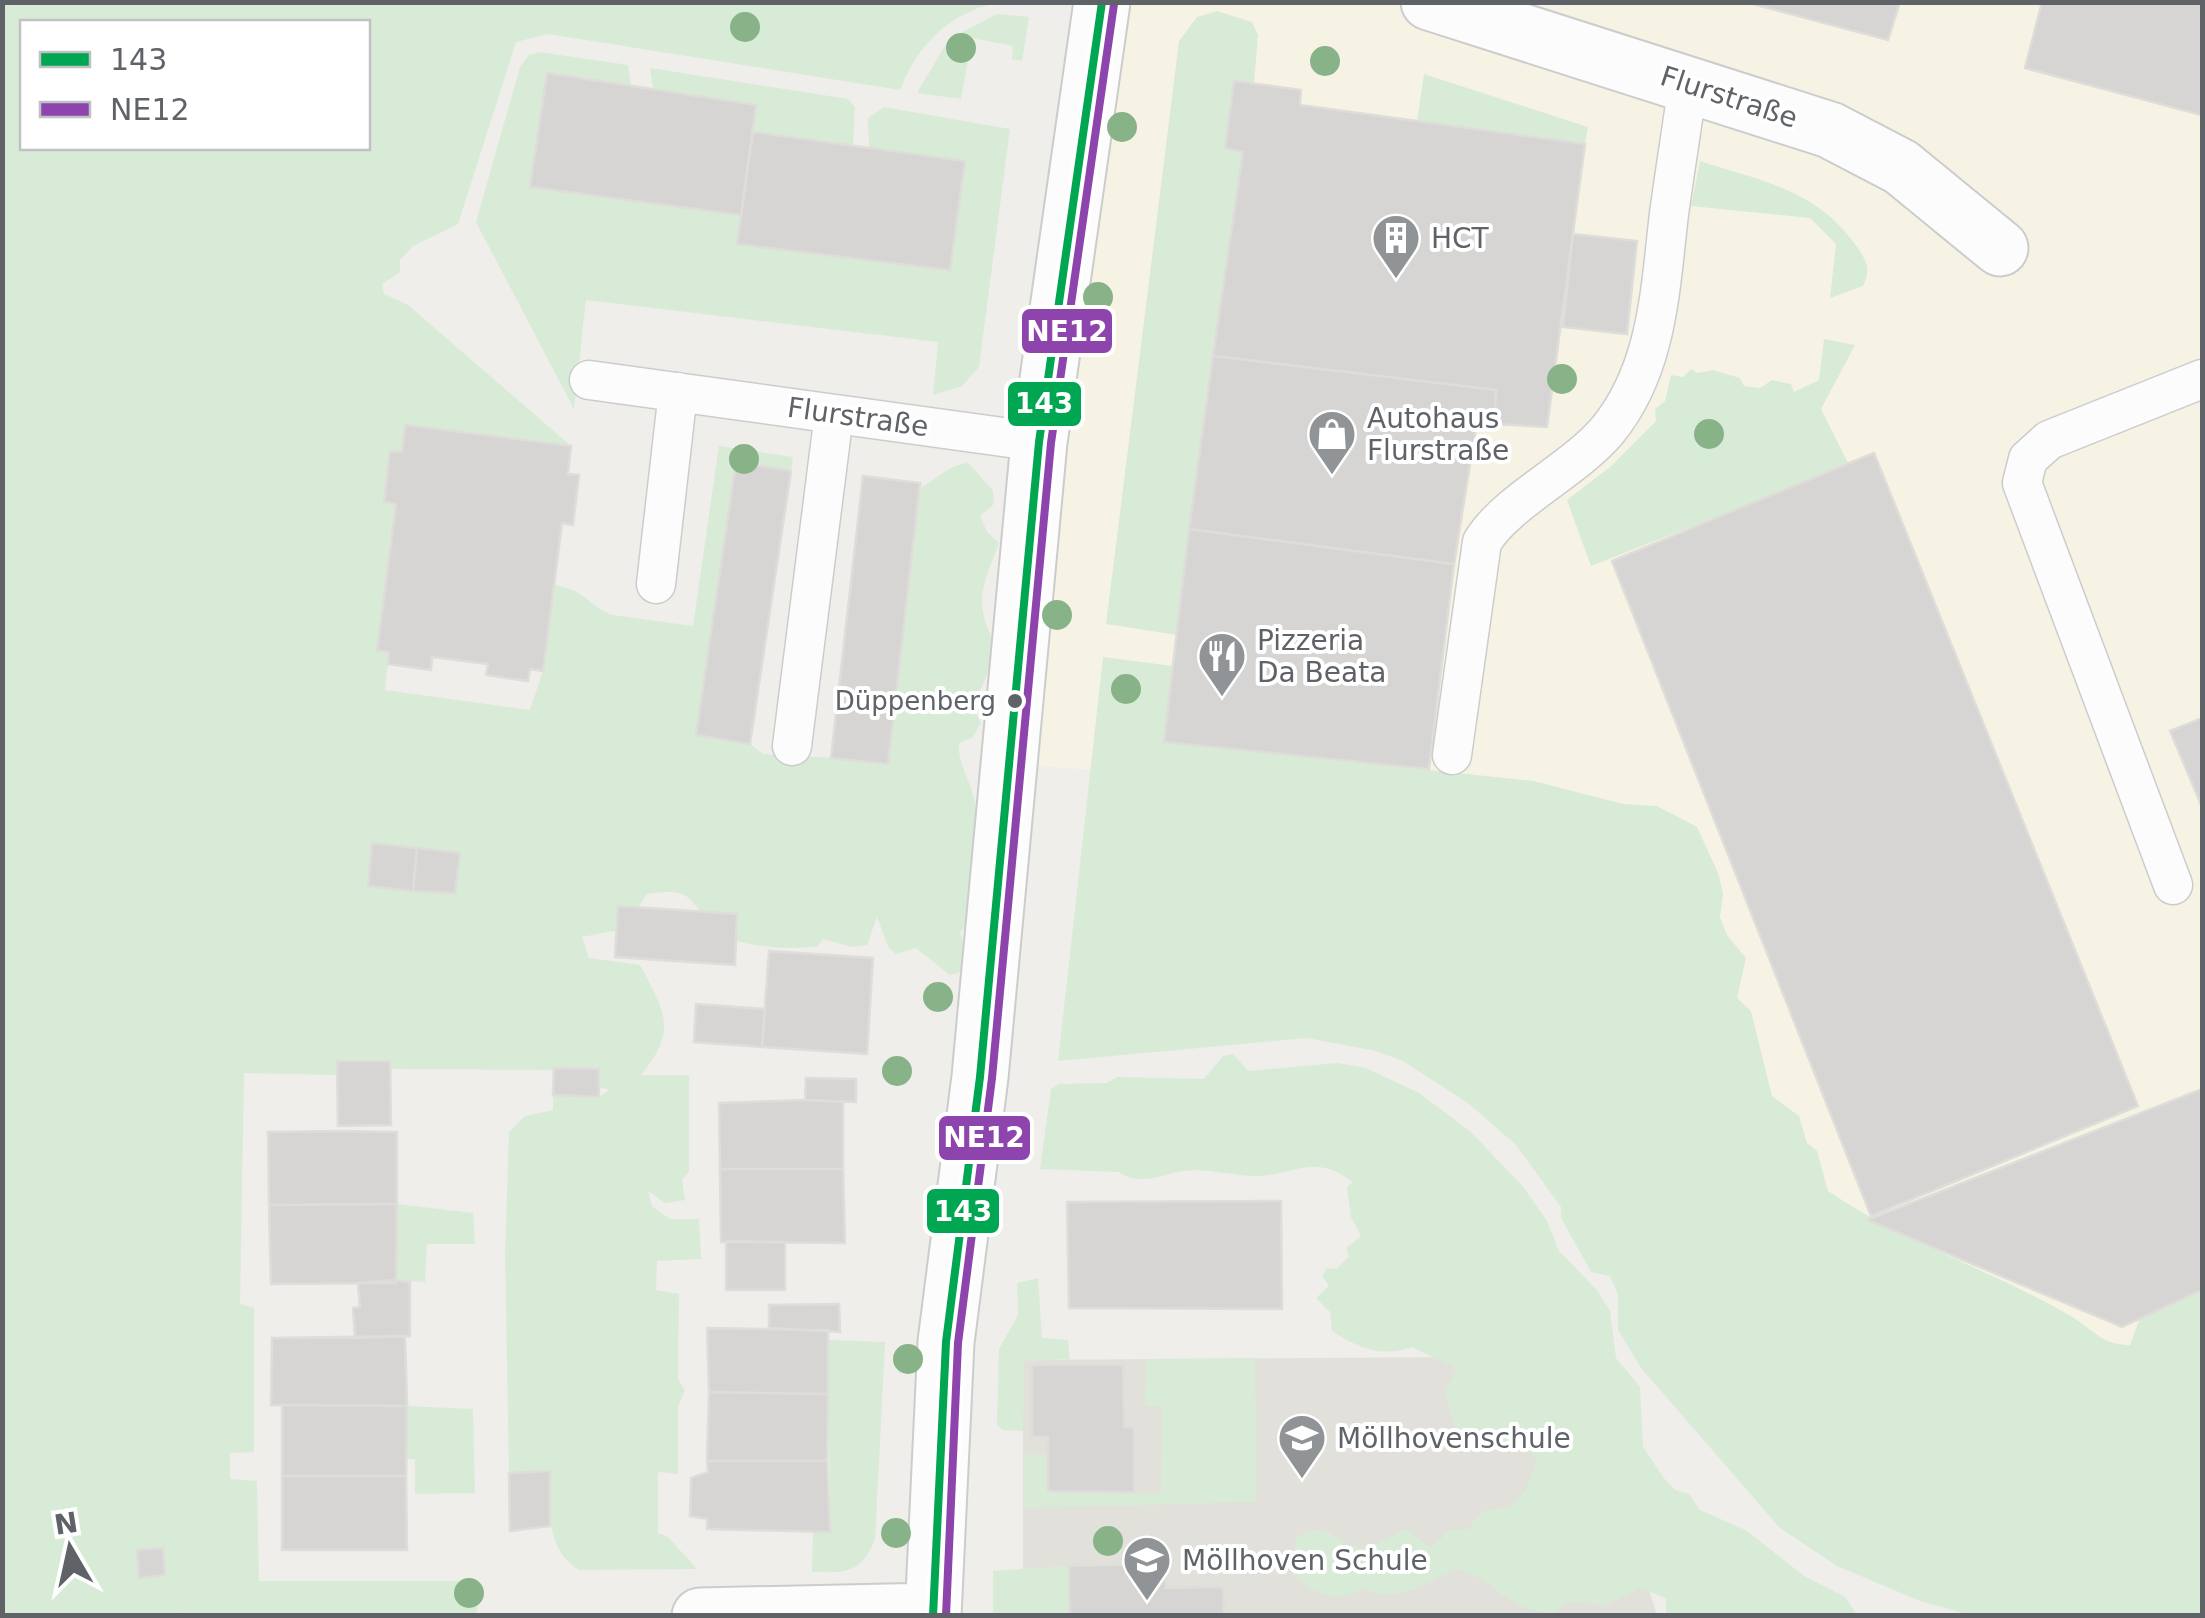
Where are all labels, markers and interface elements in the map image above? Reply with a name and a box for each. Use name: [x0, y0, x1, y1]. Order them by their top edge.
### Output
legend: [20, 20, 370, 150]
text: 143: [110, 42, 167, 77]
street label: Flurstraße: [1656, 59, 1802, 135]
text: NE12: [110, 92, 190, 127]
building icon: HCT: [1370, 212, 1422, 280]
place label: HCT: [1431, 222, 1490, 255]
line badge: NE12: [1020, 307, 1114, 355]
text: NE12: [1026, 315, 1108, 348]
line badge: 143: [1006, 380, 1083, 428]
text: 143: [1015, 387, 1073, 420]
street label: Flurstraße: [785, 391, 931, 443]
place label: Autohaus Flurstraße: [1367, 402, 1509, 467]
shop icon: Autohaus Flurstraße: [1306, 408, 1358, 476]
place label: Pizzeria Da Beata: [1257, 624, 1386, 689]
restaurant icon: Pizzeria Da Beata: [1196, 630, 1248, 698]
place label: Düppenberg: [835, 686, 996, 716]
marker: Düppenberg: [1005, 691, 1025, 711]
line badge: NE12: [937, 1114, 1032, 1162]
text: NE12: [943, 1121, 1025, 1154]
line badge: 143: [925, 1187, 1001, 1235]
text: 143: [934, 1195, 992, 1228]
school or university icon: Möllhovenschule: [1276, 1412, 1328, 1480]
place label: Möllhovenschule: [1337, 1422, 1571, 1455]
north arrow: [20, 1498, 120, 1598]
text: N: [52, 1506, 80, 1542]
school or university icon: Möllhoven Schule: [1121, 1534, 1173, 1602]
place label: Möllhoven Schule: [1182, 1544, 1428, 1577]

